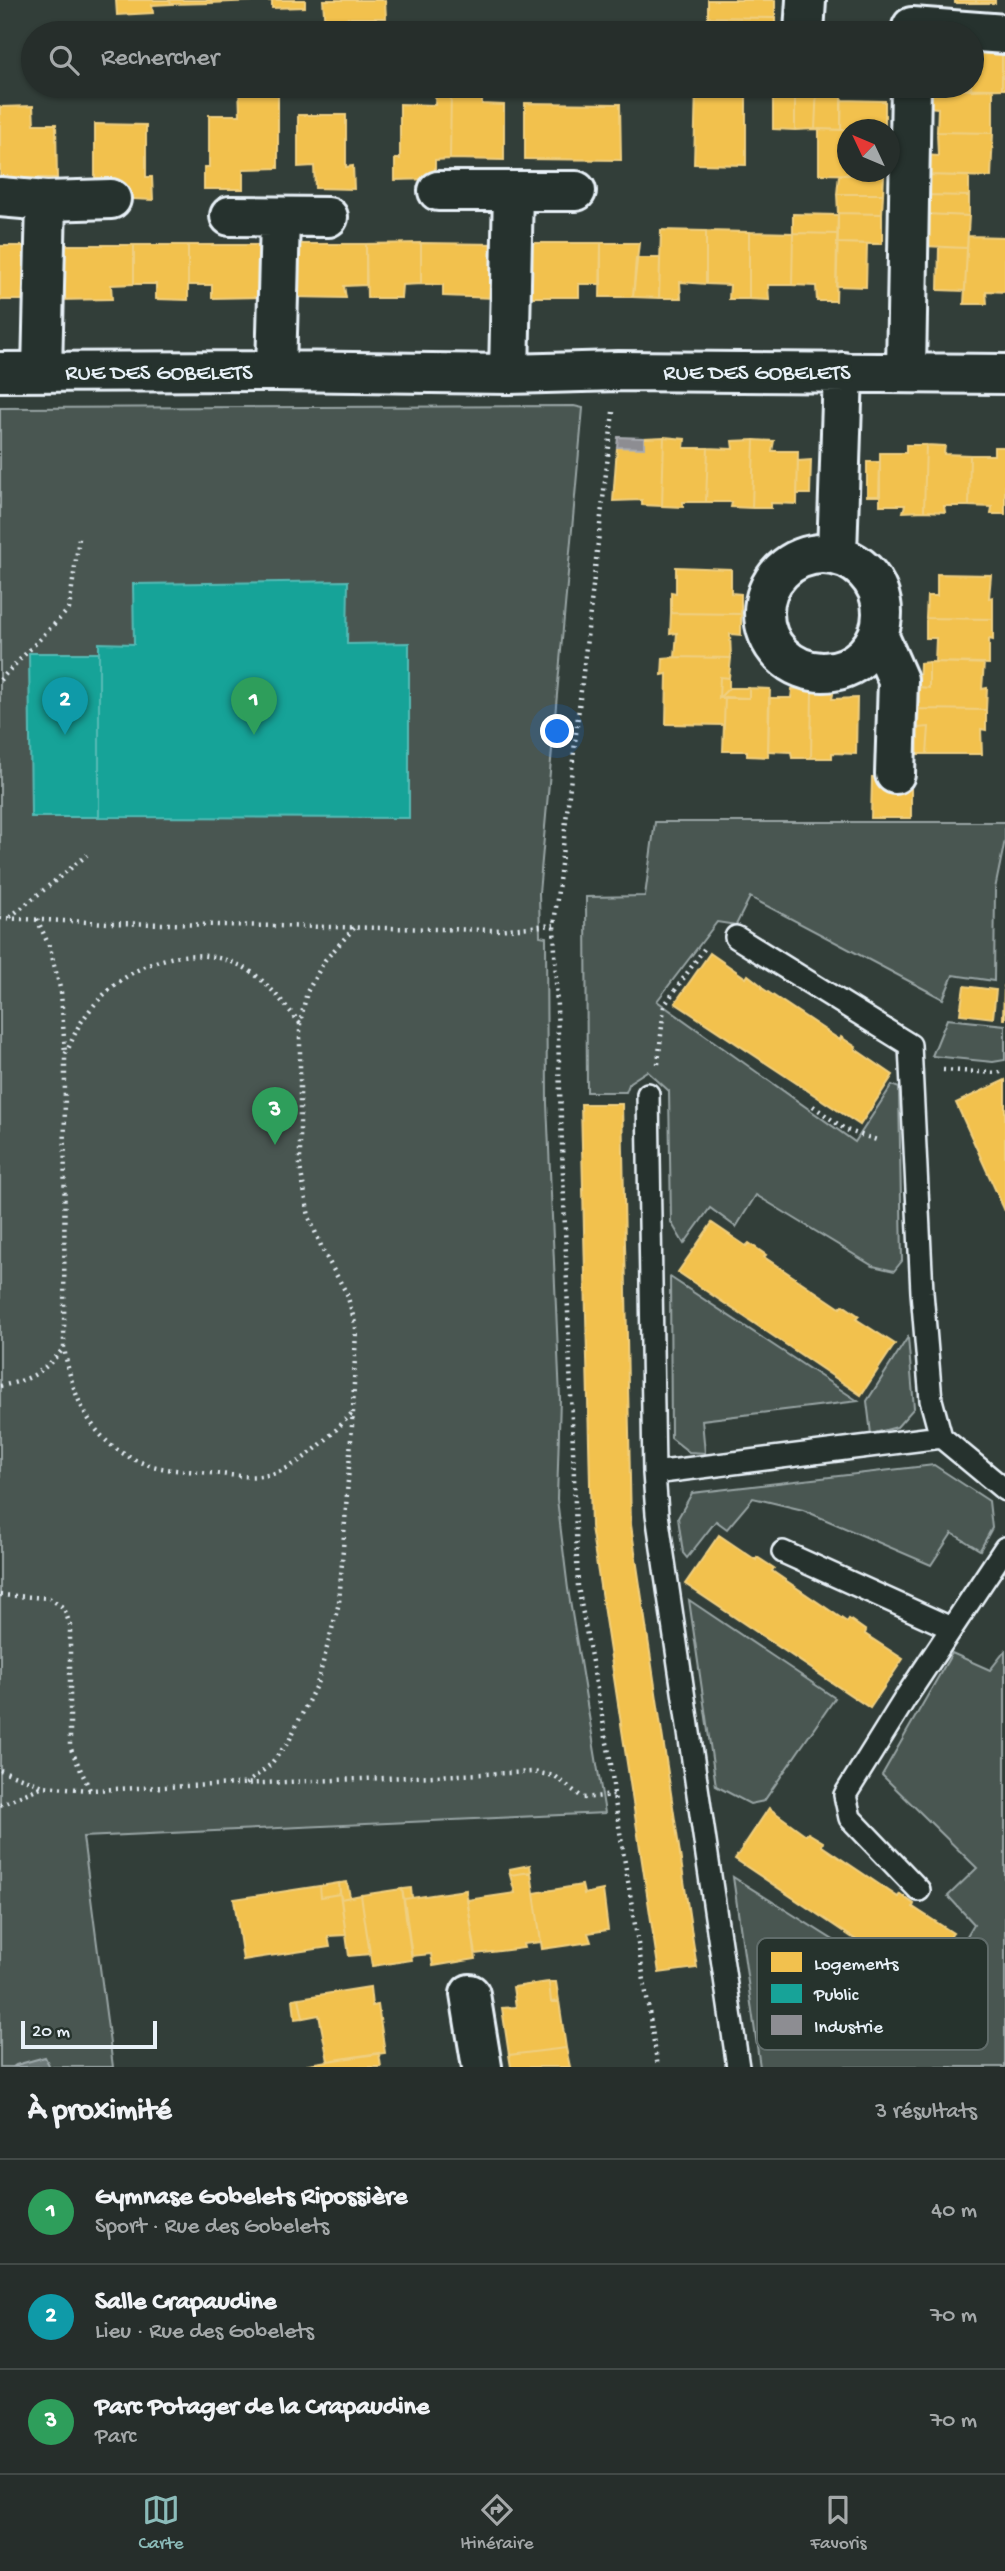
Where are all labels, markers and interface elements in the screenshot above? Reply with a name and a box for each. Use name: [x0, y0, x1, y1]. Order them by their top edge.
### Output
search box: [21, 21, 984, 98]
icon: search: [45, 41, 83, 79]
text: Rechercher: [101, 44, 219, 75]
north arrow: [837, 119, 900, 182]
street label: RUE DES GOBELETS: [65, 361, 253, 388]
street label: RUE DES GOBELETS: [663, 361, 851, 388]
pin: 2: [42, 677, 88, 735]
pin: 1: [231, 677, 277, 735]
your location: [540, 714, 574, 748]
pin: 3: [252, 1087, 298, 1145]
legend: [757, 1938, 988, 2050]
text: Logements: [814, 1954, 900, 1977]
text: Public: [813, 1985, 859, 2008]
text: Industrie: [814, 2017, 883, 2040]
scale bar: [21, 2018, 158, 2050]
text: 20 m: [32, 2021, 70, 2044]
text: À proximité: [28, 2095, 172, 2130]
text: 3 résultats: [875, 2099, 977, 2126]
text: Gymnase Gobelets Ripossière: [95, 2183, 408, 2214]
text: 1: [46, 2198, 56, 2225]
text: 40 m: [931, 2198, 977, 2225]
text: Sport · Rue des Gobelets: [95, 2214, 329, 2241]
text: Salle Crapaudine: [95, 2288, 276, 2319]
text: 2: [45, 2303, 57, 2330]
text: 70 m: [930, 2303, 977, 2330]
text: Lieu · Rue des Gobelets: [95, 2319, 314, 2346]
text: Parc Potager de la Crapaudine: [95, 2393, 429, 2424]
text: 3: [45, 2408, 57, 2435]
text: 70 m: [930, 2408, 977, 2435]
text: Parc: [95, 2424, 136, 2451]
tab: Carte: [138, 2491, 184, 2556]
tab: Itinéraire: [460, 2491, 533, 2556]
tab: Favoris: [810, 2491, 867, 2556]

